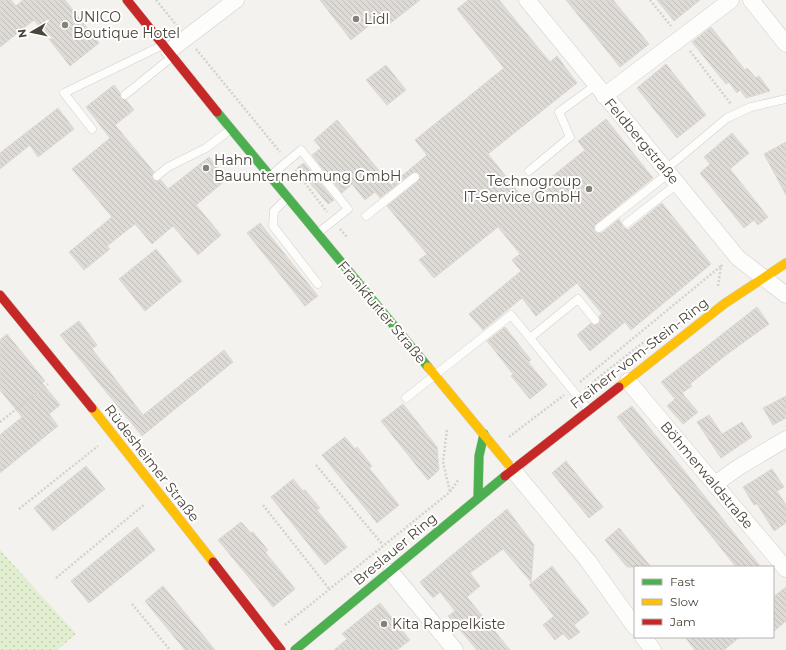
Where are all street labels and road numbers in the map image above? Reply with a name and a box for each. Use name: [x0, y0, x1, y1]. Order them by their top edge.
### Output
street label: Feldbergstraße: [601, 94, 683, 188]
street label: Frankfurter Straße: [334, 257, 430, 367]
street label: Freiherr-vom-Stein-Ring: [566, 293, 712, 413]
street label: Rüdesheimer Straße: [101, 401, 203, 525]
street label: Böhmerwaldstraße: [657, 417, 757, 533]
street label: Breslauer Ring: [350, 509, 440, 589]

